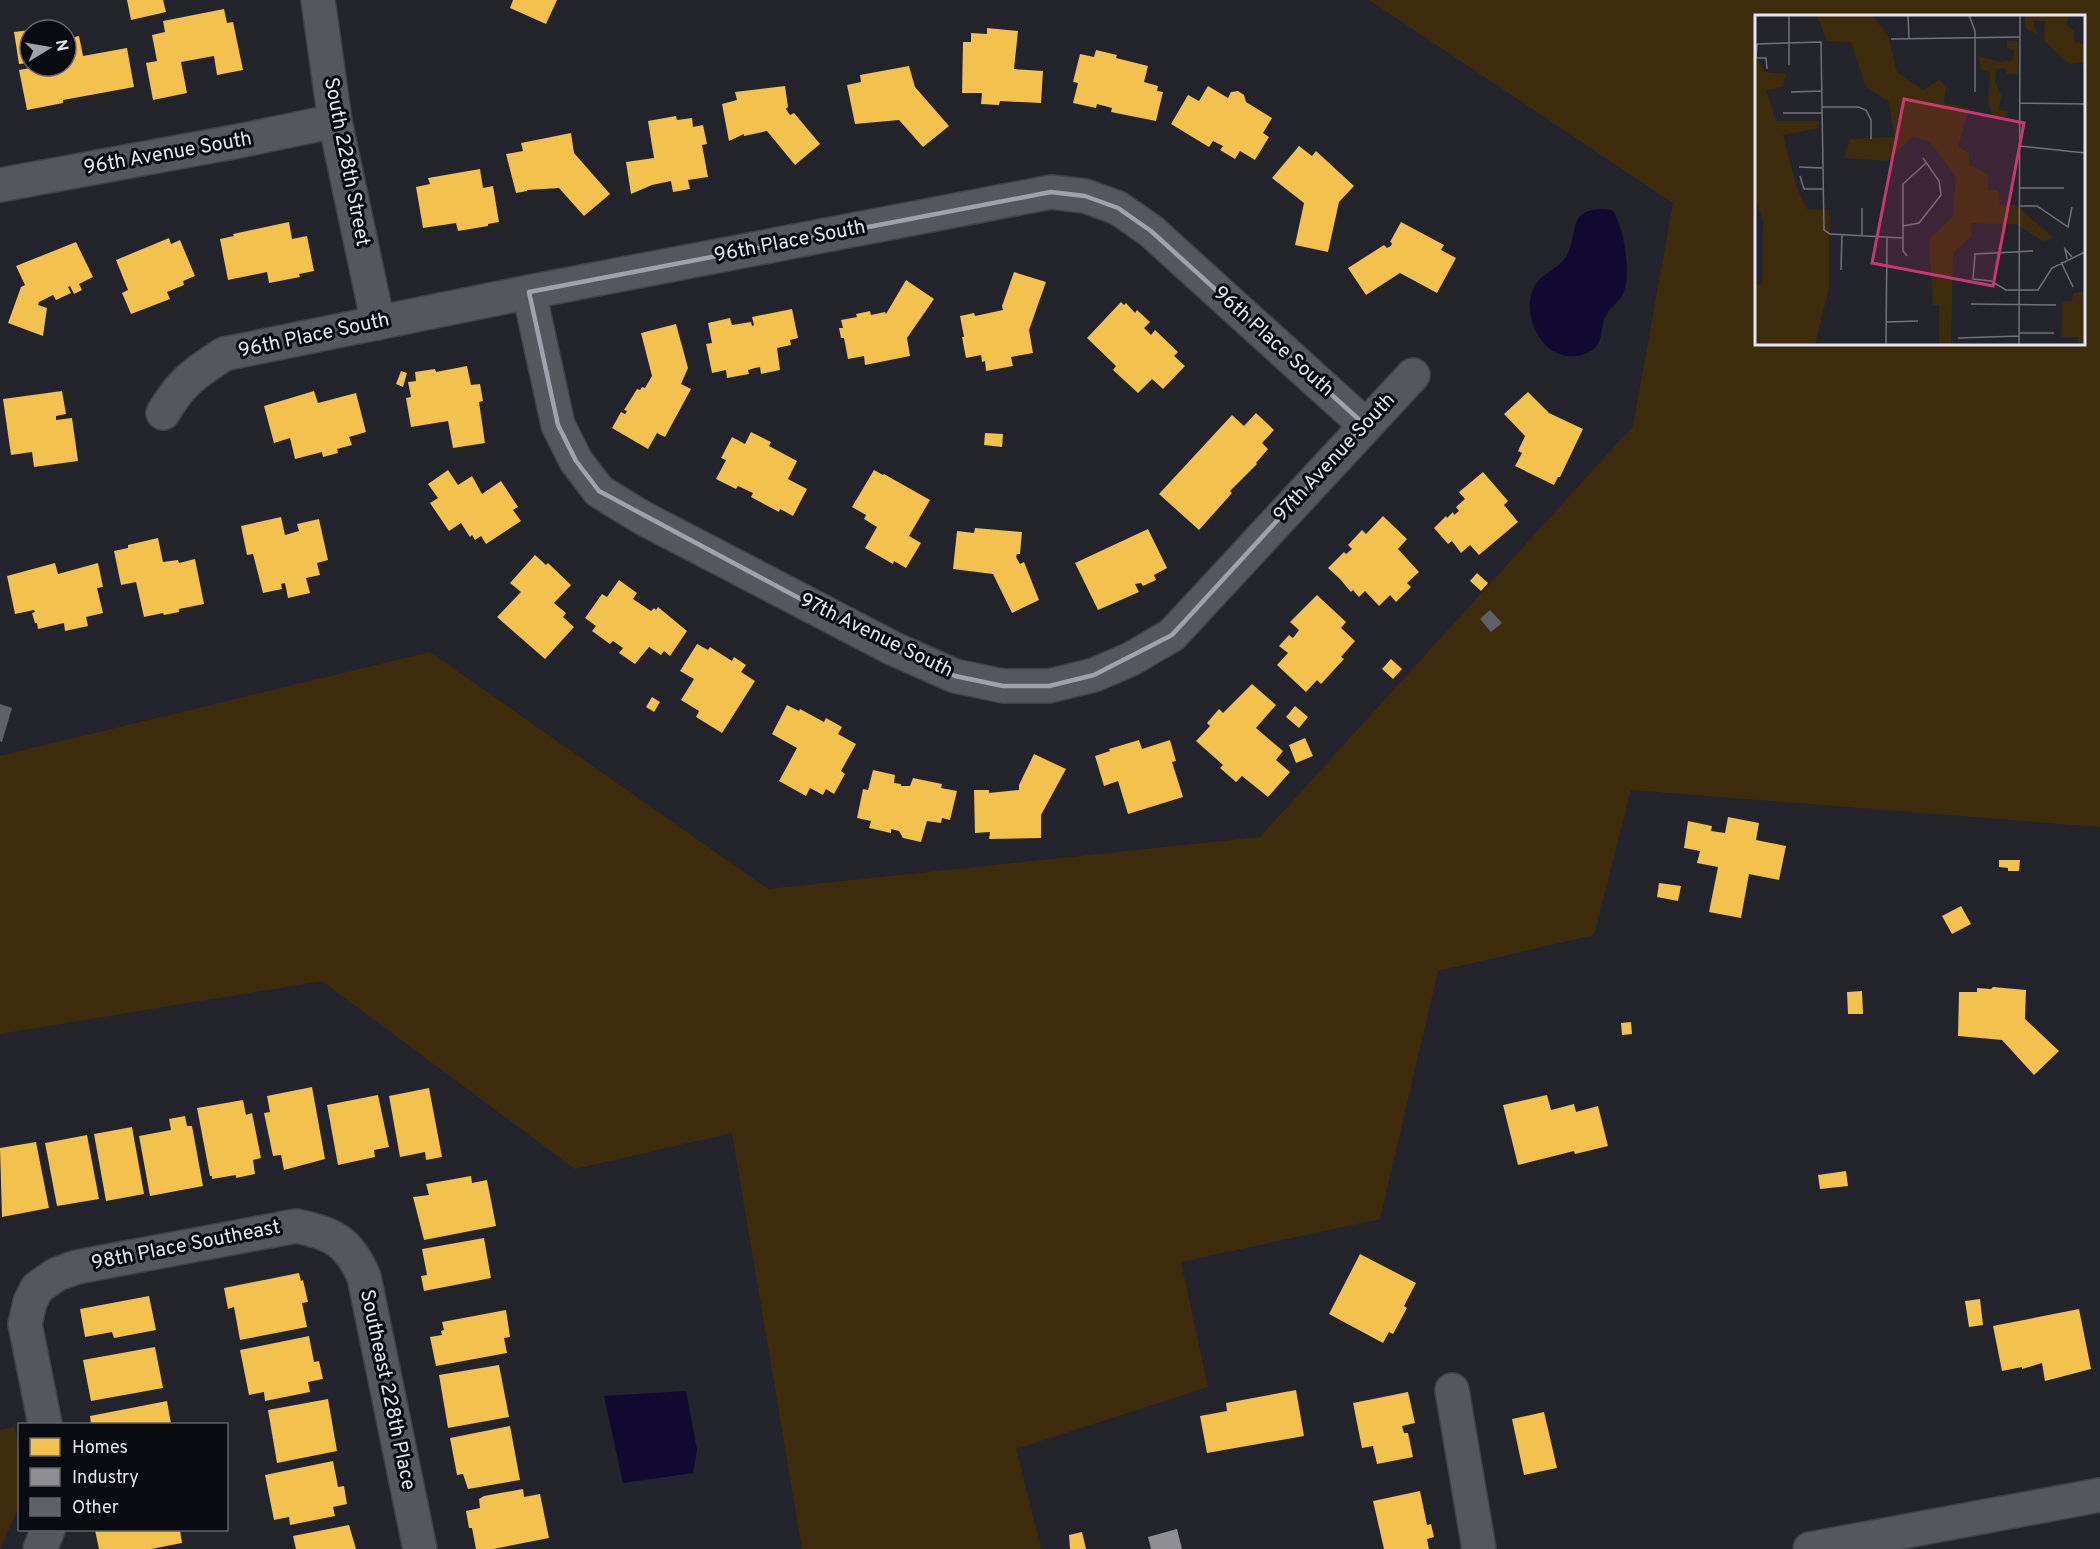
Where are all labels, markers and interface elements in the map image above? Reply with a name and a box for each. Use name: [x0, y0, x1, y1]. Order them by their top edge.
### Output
inset map: [1755, 15, 2085, 345]
north arrow: [18, 18, 78, 78]
text: N: [50, 38, 72, 53]
street label: South 228th Street: [317, 75, 375, 249]
street label: 96th Avenue South: [82, 126, 254, 182]
street label: 96th Place South: [712, 215, 868, 269]
street label: 96th Place South: [1207, 281, 1339, 403]
street label: 96th Place South: [236, 307, 392, 365]
street label: 97th Avenue South: [1268, 388, 1402, 528]
street label: 97th Avenue South: [795, 588, 957, 684]
street label: 98th Place Southeast: [89, 1215, 283, 1277]
street label: Southeast 228th Place: [353, 1287, 421, 1493]
legend: [18, 1423, 228, 1531]
text: Homes: [72, 1437, 128, 1460]
text: Industry: [72, 1467, 139, 1490]
text: Other: [72, 1497, 119, 1520]

